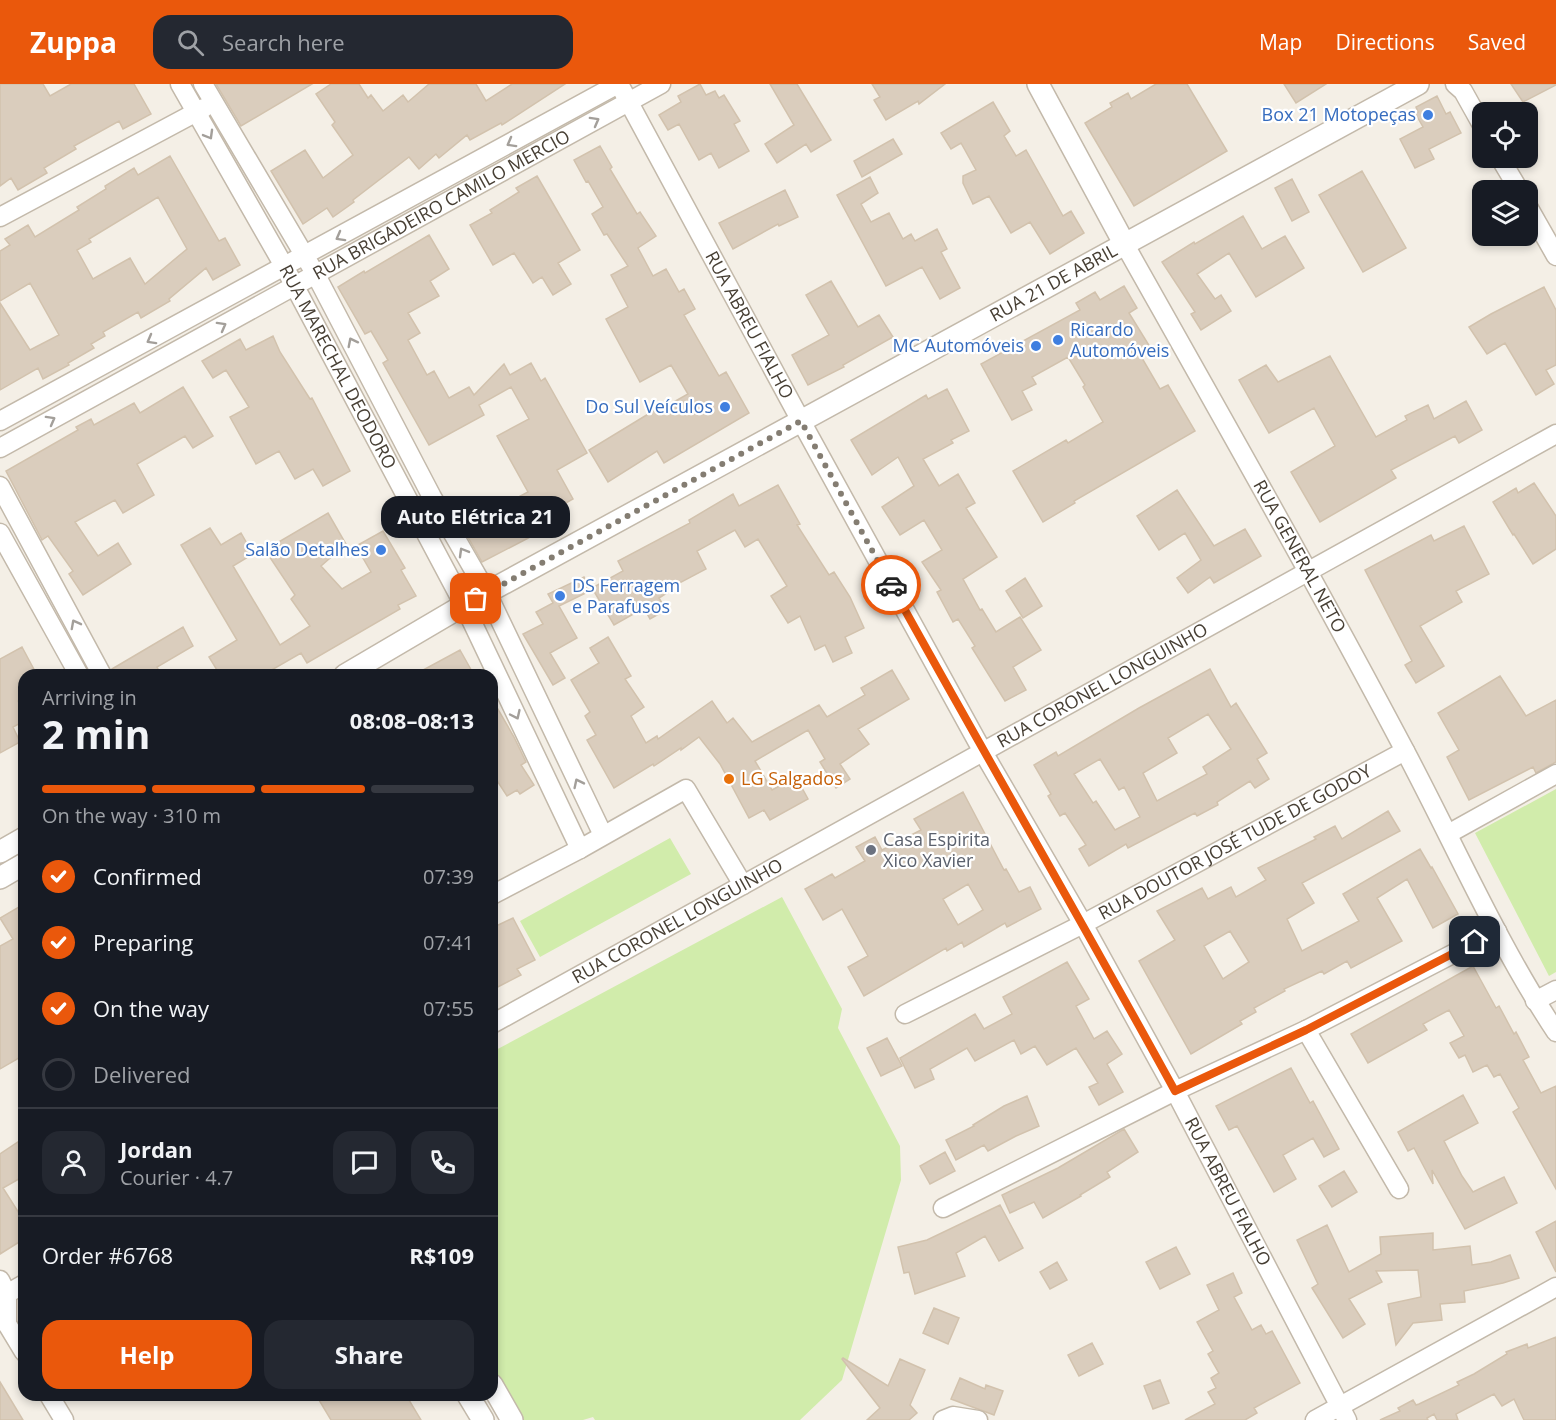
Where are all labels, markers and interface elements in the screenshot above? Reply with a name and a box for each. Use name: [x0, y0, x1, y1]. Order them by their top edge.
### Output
search box: [153, 15, 573, 69]
text: Zuppa: [30, 23, 117, 61]
icon: search: [174, 26, 207, 59]
text: Search here: [222, 27, 345, 57]
text: Map: [1259, 28, 1302, 56]
text: Directions: [1335, 28, 1435, 56]
text: Saved: [1468, 28, 1526, 56]
place label: Box 21 Motopeças: [1262, 102, 1416, 126]
map controls: [1472, 102, 1538, 246]
button: locate: [1472, 102, 1538, 168]
marker: Box 21 Motopeças: [1421, 108, 1435, 122]
one-way arrow: [589, 117, 600, 128]
street label: RUA BRIGADEIRO CAMILO MERCIO: [308, 123, 574, 285]
one-way arrow: [201, 129, 213, 139]
one-way arrow: [507, 135, 517, 147]
button: layers: [1472, 180, 1538, 246]
one-way arrow: [336, 230, 347, 241]
street label: RUA 21 DE ABRIL: [985, 238, 1121, 327]
street label: RUA ABREU FIALHO: [700, 246, 800, 403]
street label: RUA MARECHAL DEODORO: [274, 260, 403, 473]
place label: Ricardo Automóveis: [1070, 317, 1169, 362]
one-way arrow: [216, 322, 226, 333]
one-way arrow: [146, 333, 157, 344]
place label: MC Automóveis: [892, 333, 1024, 357]
marker: Ricardo Automóveis: [1051, 333, 1065, 347]
one-way arrow: [347, 338, 359, 349]
marker: MC Automóveis: [1029, 339, 1043, 353]
place label: Do Sul Veículos: [585, 394, 713, 418]
marker: Do Sul Veículos: [718, 400, 732, 414]
one-way arrow: [45, 416, 55, 427]
street label: RUA GENERAL NETO: [1248, 475, 1352, 637]
callout: Auto Elétrica 21: [382, 497, 570, 539]
text: Auto Elétrica 21: [397, 503, 554, 530]
place label: Salão Detalhes: [245, 537, 369, 561]
marker: Salão Detalhes: [374, 543, 388, 557]
one-way arrow: [459, 547, 470, 558]
courier: [861, 555, 921, 615]
icon: car: [875, 569, 908, 602]
pin: [450, 573, 501, 624]
place label: DS Ferragem e Parafusos: [572, 573, 680, 618]
icon: bag: [459, 582, 492, 615]
marker: DS Ferragem e Parafusos: [553, 589, 567, 603]
street label: RUA CORONEL LONGUINHO: [992, 617, 1212, 753]
one-way arrow: [71, 619, 82, 630]
text: Arriving in: [42, 684, 137, 711]
text: 08:08–08:13: [350, 705, 474, 735]
text: 2 min: [42, 707, 150, 760]
one-way arrow: [509, 709, 521, 720]
street label: RUA DOUTOR JOSÉ TUDE DE GODOY: [1094, 758, 1376, 925]
place label: LG Salgados: [741, 766, 843, 790]
marker: LG Salgados: [722, 772, 736, 786]
one-way arrow: [573, 778, 585, 789]
text: On the way · 310 m: [42, 802, 221, 829]
place label: Casa Espirita Xico Xavier: [883, 827, 990, 872]
marker: Casa Espirita Xico Xavier: [864, 843, 878, 857]
street label: RUA CORONEL LONGUINHO: [567, 852, 787, 988]
icon: check: [42, 860, 75, 893]
text: Confirmed: [93, 861, 202, 891]
text: 07:39: [423, 863, 474, 890]
pin: [1449, 916, 1500, 967]
icon: home: [1458, 925, 1491, 958]
icon: check: [42, 926, 75, 959]
text: Preparing: [93, 927, 193, 957]
text: 07:41: [423, 929, 474, 956]
icon: check: [42, 992, 75, 1025]
text: On the way: [93, 993, 209, 1023]
text: 07:55: [423, 995, 474, 1022]
text: Delivered: [93, 1059, 191, 1089]
street label: RUA ABREU FIALHO: [1180, 1113, 1277, 1270]
button: person: [42, 1131, 105, 1194]
button: chat: [333, 1131, 396, 1194]
button: phone: [411, 1131, 474, 1194]
text: Jordan: [120, 1134, 193, 1164]
text: Courier · 4.7: [120, 1164, 233, 1191]
text: Order #6768: [42, 1240, 173, 1270]
text: R$109: [409, 1240, 474, 1270]
button: Help: [42, 1320, 252, 1389]
button: Share: [264, 1320, 474, 1389]

